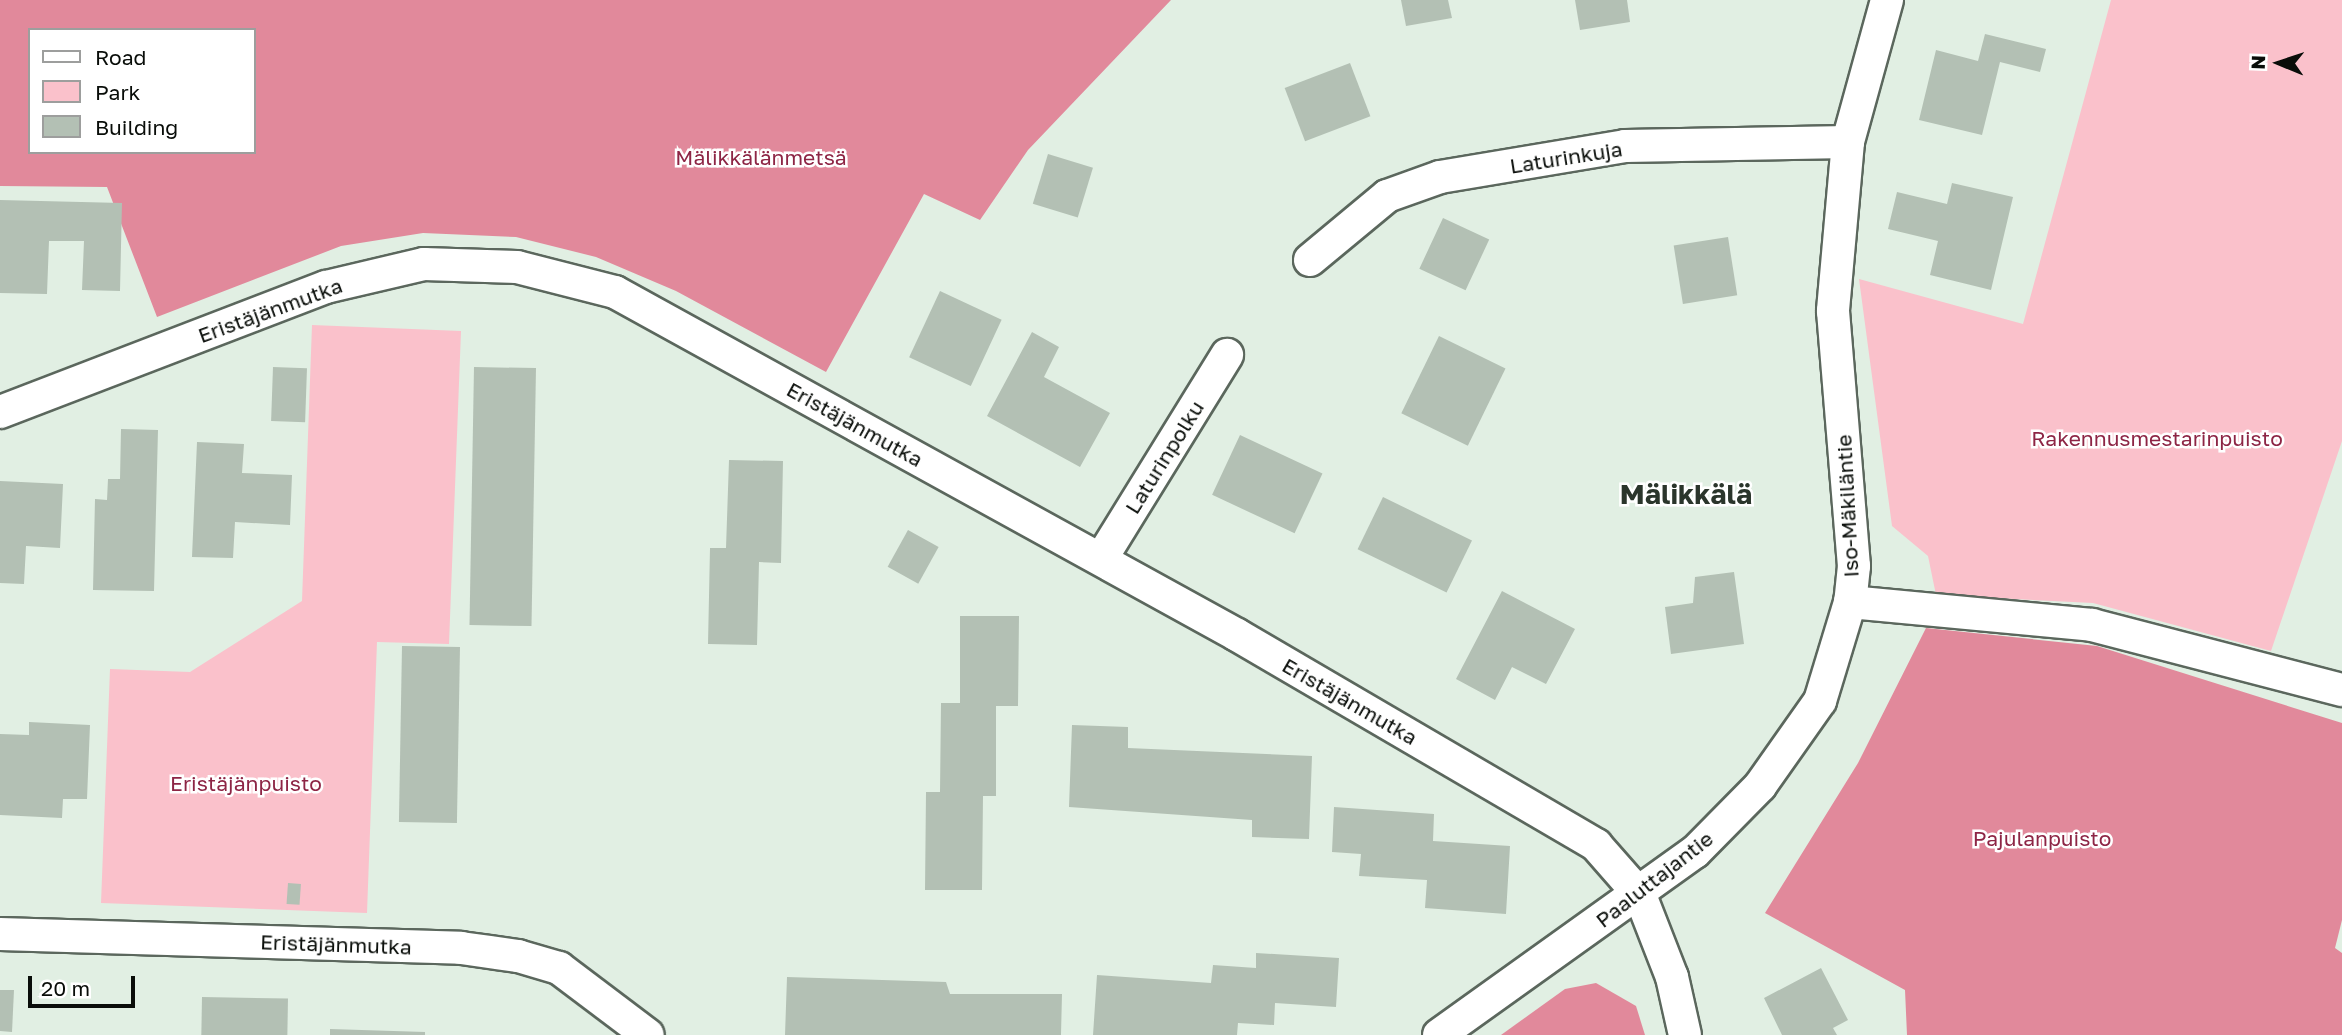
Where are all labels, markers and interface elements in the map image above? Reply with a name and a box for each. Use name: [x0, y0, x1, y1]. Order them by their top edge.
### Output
legend: [28, 28, 256, 154]
north arrow: [2244, 28, 2314, 98]
text: Road: [95, 44, 146, 70]
text: N: [2246, 55, 2269, 70]
text: Park: [95, 79, 140, 105]
text: Building: [95, 114, 178, 140]
street label: Laturinkuja: [1508, 136, 1624, 178]
park label: Mälikkälänmetsä: [675, 144, 847, 170]
street label: Eristäjänmutka: [194, 272, 346, 348]
street label: Eristäjänmutka: [783, 376, 927, 472]
street label: Laturinpolku: [1119, 396, 1209, 518]
park label: Rakennusmestarinpuisto: [2031, 425, 2283, 451]
street label: Iso-Mäkiläntie: [1831, 434, 1863, 578]
district label: Mälikkälä: [1620, 477, 1752, 511]
street label: Eristäjänmutka: [1278, 652, 1422, 750]
park label: Eristäjänpuisto: [170, 770, 322, 796]
street label: Paaluttajantie: [1590, 825, 1718, 933]
park label: Pajulanpuisto: [1973, 825, 2111, 851]
street label: Eristäjänmutka: [260, 929, 412, 959]
scale bar: [32, 962, 138, 1006]
text: 20 m: [41, 975, 90, 1001]

